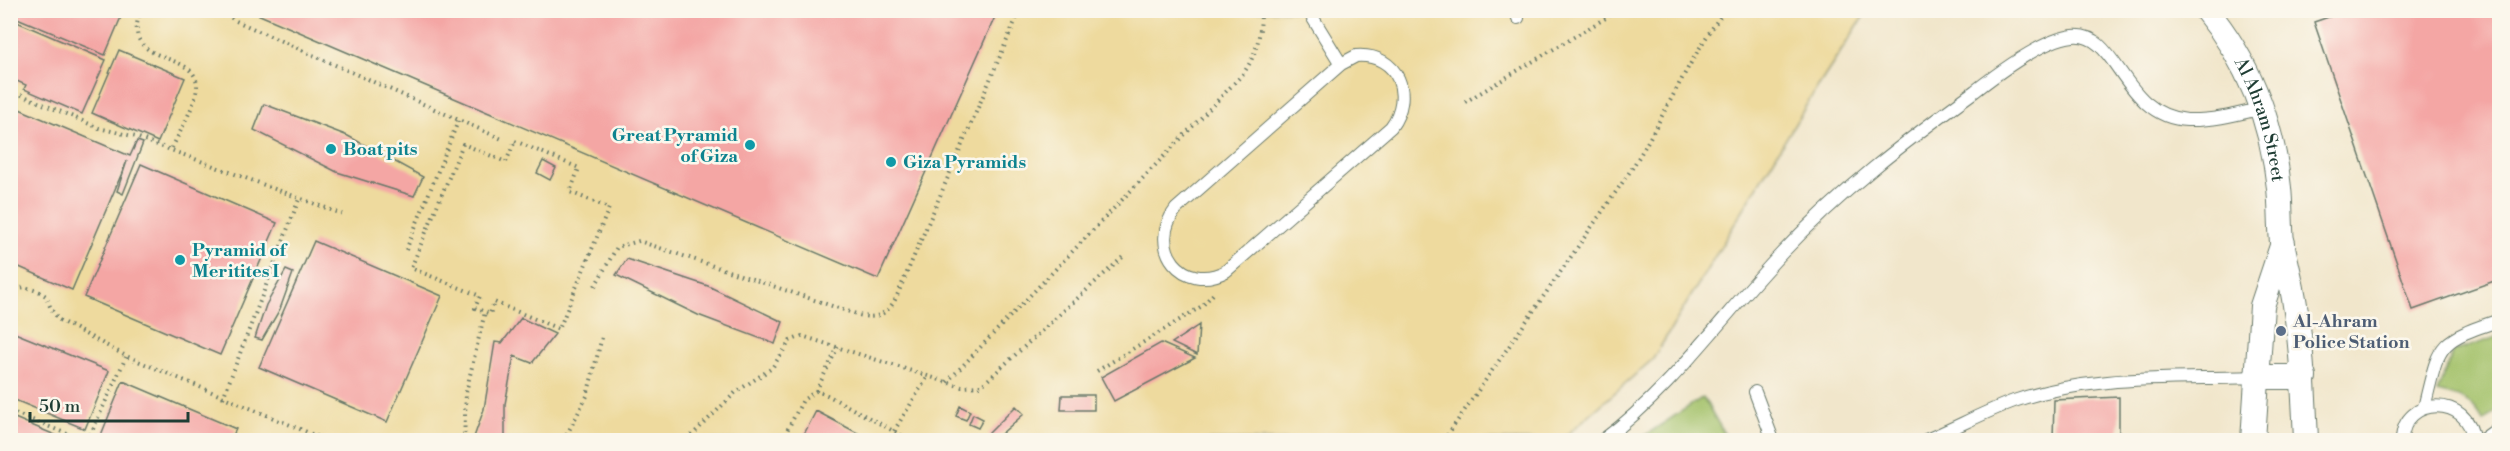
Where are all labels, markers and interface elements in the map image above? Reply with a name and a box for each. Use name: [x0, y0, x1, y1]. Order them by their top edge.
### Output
street label: Al Ahram Street: [2229, 52, 2290, 184]
place label: Great Pyramid of Giza: [612, 124, 738, 168]
place label: Boat pits: [343, 138, 418, 161]
marker: Great Pyramid of Giza: [743, 138, 757, 152]
marker: Boat pits: [324, 142, 338, 156]
place label: Giza Pyramids: [903, 151, 1026, 174]
marker: Giza Pyramids: [884, 155, 898, 169]
place label: Pyramid of Meritites I: [192, 239, 289, 283]
marker: Pyramid of Meritites I: [173, 253, 187, 267]
place label: Al-Ahram Police Station: [2292, 310, 2410, 354]
marker: Al-Ahram Police Station: [2274, 324, 2288, 338]
scale bar: [30, 385, 188, 423]
text: 50 m: [39, 395, 81, 418]

